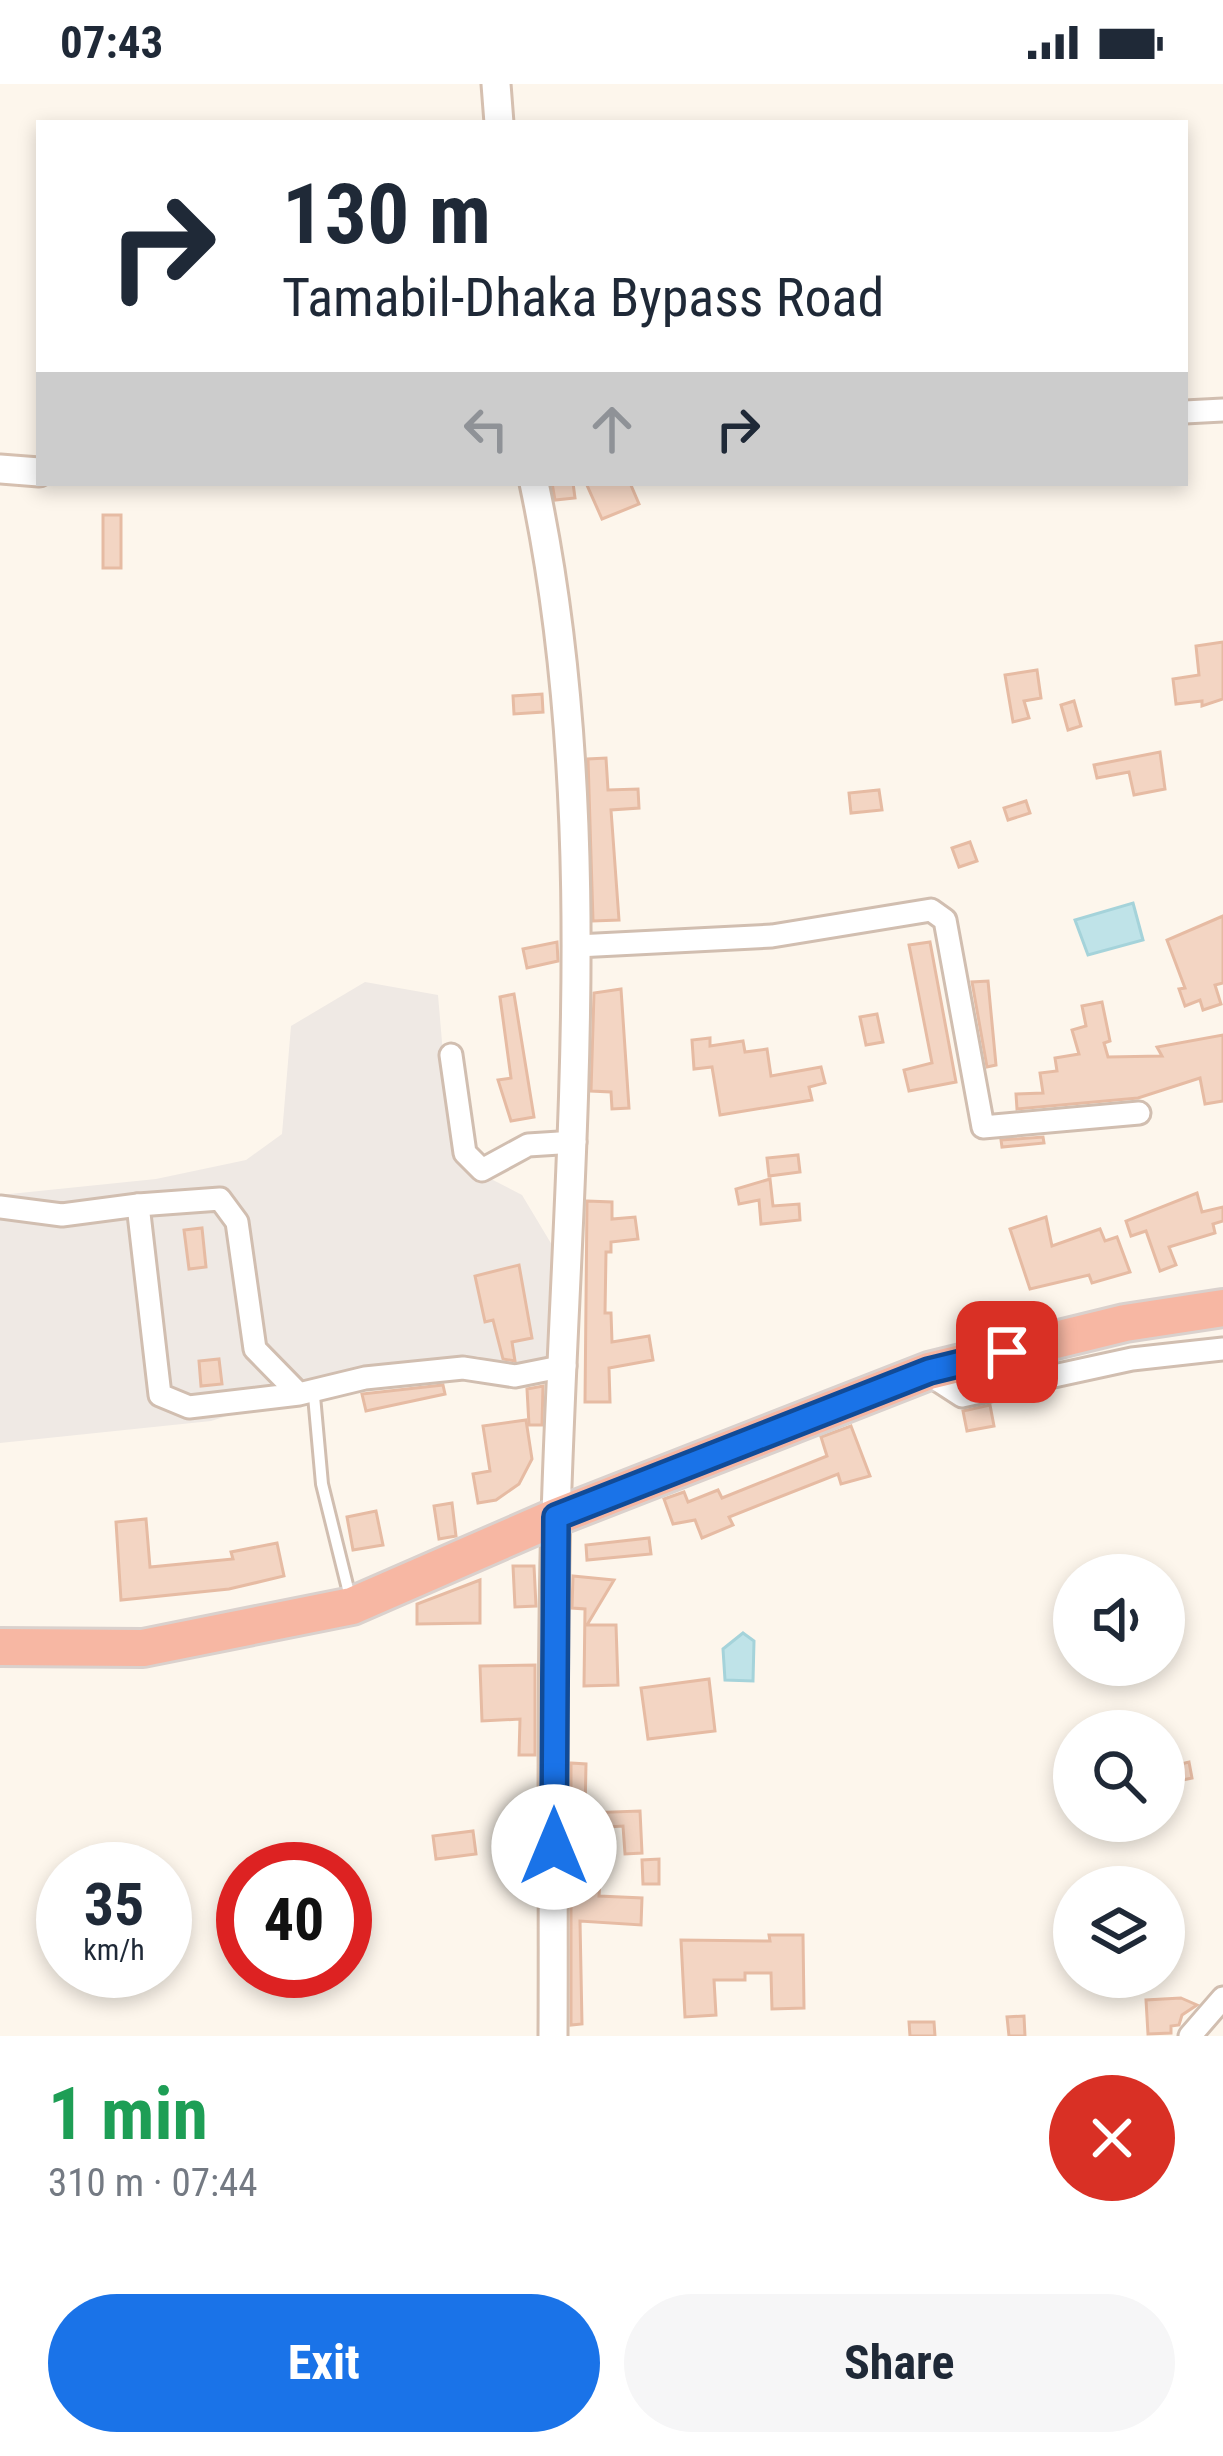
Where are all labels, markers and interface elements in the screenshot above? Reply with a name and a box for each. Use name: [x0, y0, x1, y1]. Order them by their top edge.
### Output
text: 07:43: [60, 16, 163, 69]
text: 130 m: [282, 165, 491, 264]
icon: right: [84, 168, 240, 324]
text: Tamabil-Dhaka Bypass Road: [282, 266, 884, 329]
icon: left: [453, 396, 519, 462]
icon: ahead: [579, 396, 645, 462]
icon: right: [705, 396, 771, 462]
pin: [956, 1301, 1058, 1403]
icon: arrive: [974, 1319, 1040, 1385]
map controls: [1053, 1554, 1185, 1998]
button: sound: [1053, 1554, 1185, 1686]
button: search: [1053, 1710, 1185, 1842]
position arrow: [491, 1784, 617, 1910]
speed limit sign: 40: [216, 1842, 372, 1998]
button: layers: [1053, 1866, 1185, 1998]
text: 35: [84, 1869, 144, 1940]
text: km/h: [83, 1932, 145, 1967]
text: 1 min: [48, 2072, 208, 2157]
button: close: [1049, 2075, 1175, 2201]
text: 310 m · 07:44: [48, 2160, 258, 2206]
button: Exit: [48, 2294, 600, 2432]
button: Share: [624, 2294, 1175, 2432]

